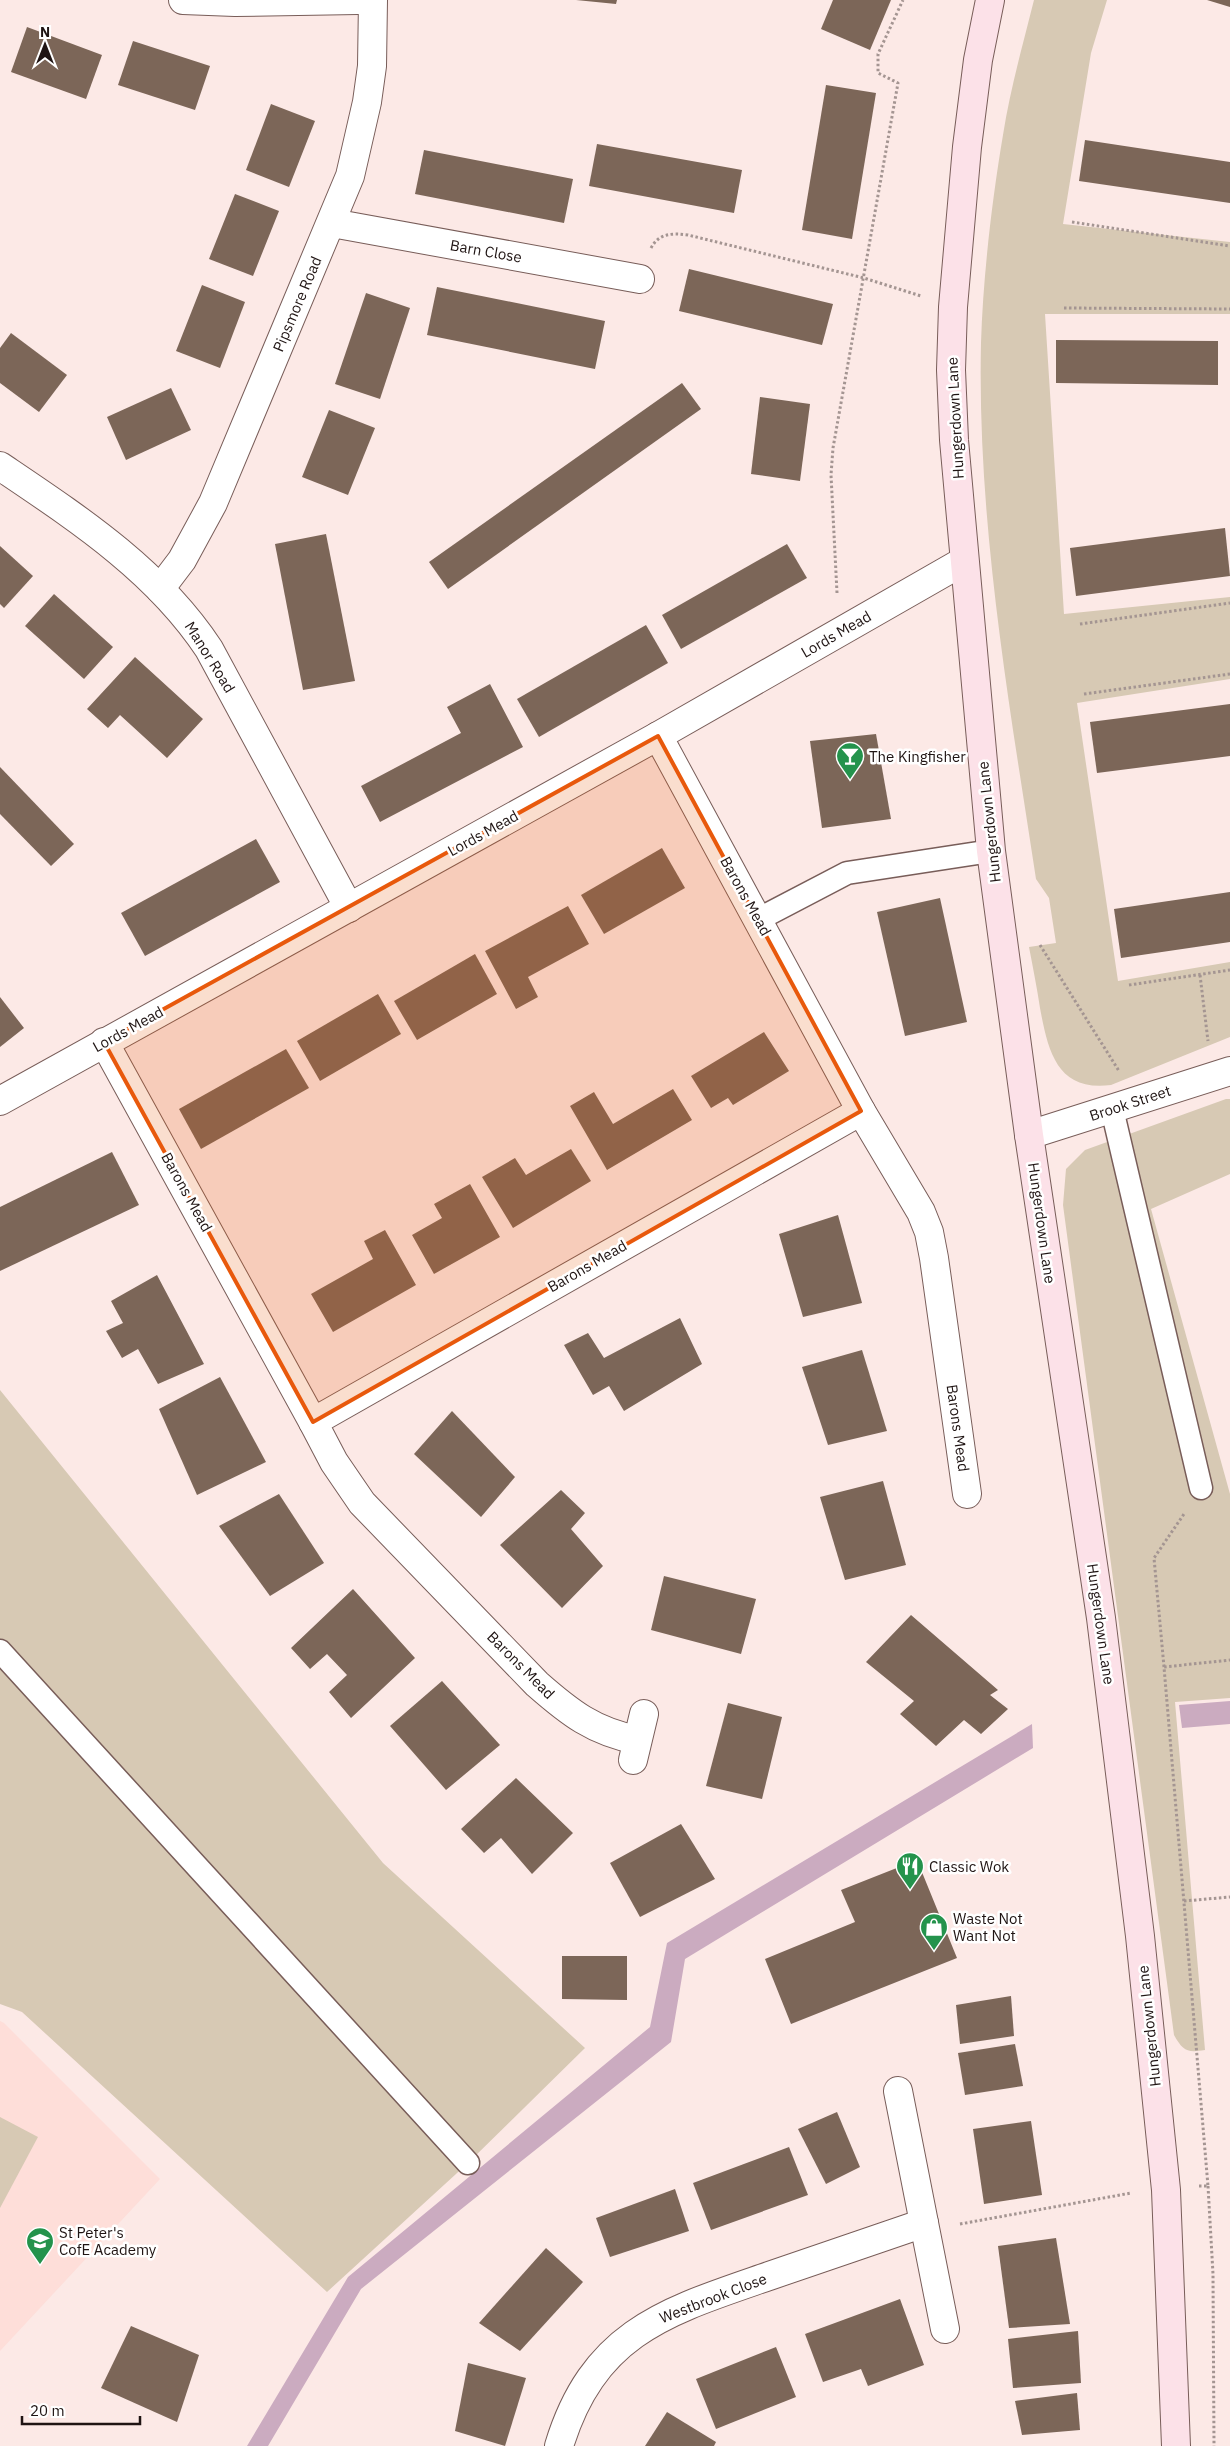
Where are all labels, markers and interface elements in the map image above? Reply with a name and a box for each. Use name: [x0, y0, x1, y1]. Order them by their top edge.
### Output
north arrow: [20, 20, 70, 70]
text: N: [40, 23, 50, 41]
street label: Barn Close: [449, 235, 523, 267]
street label: Pipsmore Road: [268, 253, 326, 355]
street label: Hungerdown Lane: [942, 357, 968, 479]
street label: Lords Mead: [798, 606, 874, 662]
street label: Manor Road: [181, 618, 239, 696]
bar icon: The Kingfisher: [835, 741, 865, 780]
place label: The Kingfisher: [869, 747, 966, 766]
street label: Hungerdown Lane: [973, 760, 1005, 884]
street label: Lords Mead: [444, 806, 522, 860]
street label: Barons Mead: [716, 853, 776, 939]
street label: Lords Mead: [89, 1002, 167, 1056]
street label: Brook Street: [1087, 1081, 1173, 1125]
street label: Barons Mead: [157, 1149, 217, 1235]
street label: Hungerdown Lane: [1024, 1161, 1060, 1285]
street label: Barons Mead: [544, 1236, 630, 1296]
street label: Barons Mead: [942, 1383, 974, 1473]
street label: Hungerdown Lane: [1083, 1562, 1119, 1686]
street label: Barons Mead: [483, 1627, 559, 1703]
restaurant icon: Classic Wok: [895, 1851, 925, 1890]
place label: Classic Wok: [929, 1857, 1009, 1876]
place label: Waste Not Want Not: [953, 1909, 1023, 1945]
shop icon: Waste Not Want Not: [919, 1912, 949, 1951]
street label: Hungerdown Lane: [1133, 1964, 1165, 2088]
place label: St Peter's CofE Academy: [59, 2223, 157, 2259]
school or university icon: St Peter's CofE Academy: [25, 2226, 55, 2265]
street label: Westbrook Close: [657, 2269, 769, 2327]
scale bar: [22, 2394, 140, 2426]
text: 20 m: [30, 2401, 65, 2420]

